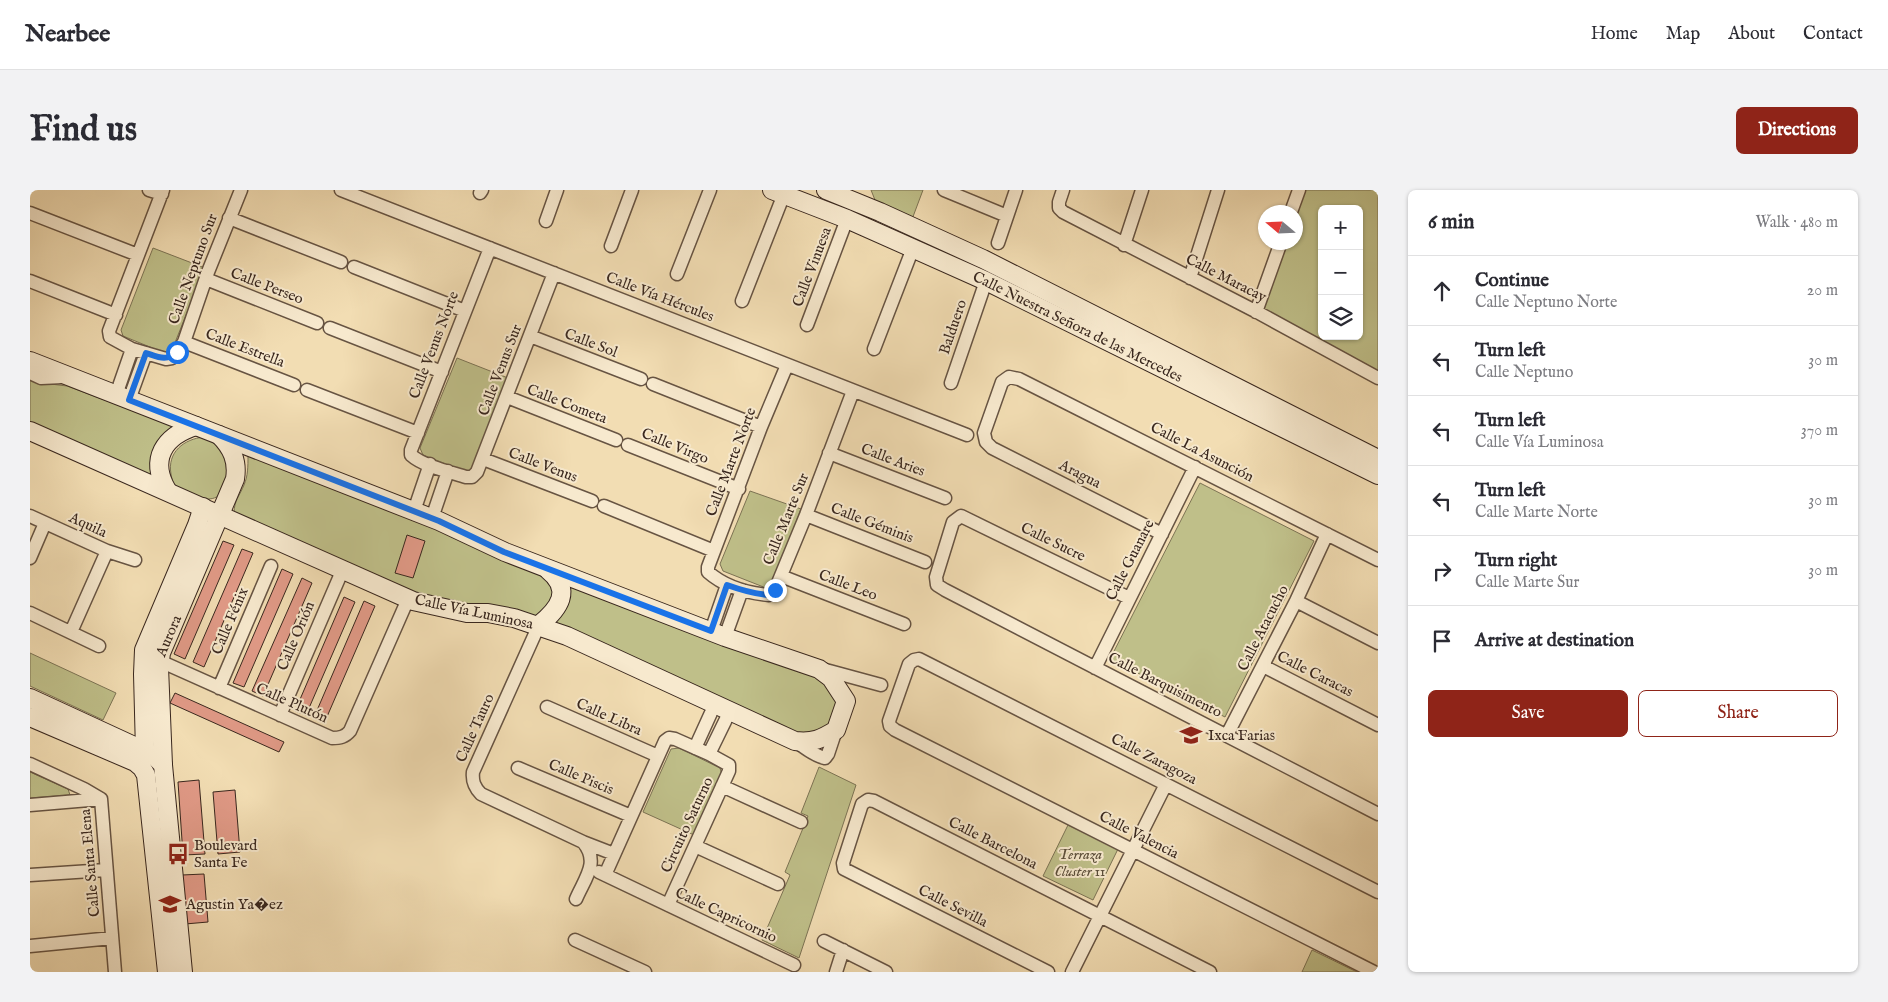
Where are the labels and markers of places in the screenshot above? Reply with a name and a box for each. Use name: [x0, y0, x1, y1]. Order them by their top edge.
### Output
school or university icon: Ixca Farias: [1178, 722, 1204, 748]
place label: Ixca Farias: [1208, 726, 1275, 745]
place label: Boulevard Santa Fe: [194, 836, 258, 872]
bus stop icon: Boulevard Santa Fe: [165, 841, 191, 867]
school or university icon: Agustin Ya�ez: [157, 891, 183, 917]
place label: Agustin Ya�ez: [185, 895, 283, 914]

